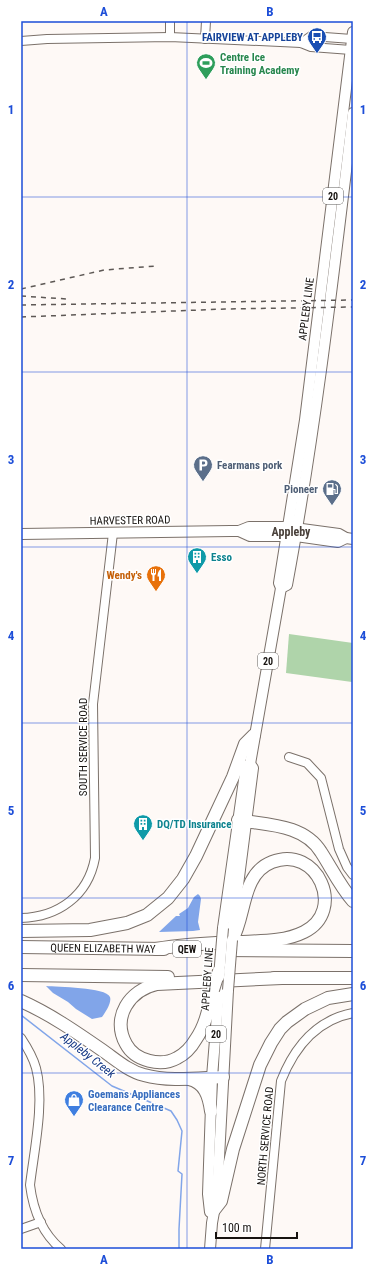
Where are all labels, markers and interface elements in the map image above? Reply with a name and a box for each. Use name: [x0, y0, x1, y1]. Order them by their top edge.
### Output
text: A: [100, 4, 108, 19]
text: B: [266, 4, 274, 19]
bus stop icon: FAIRVIEW AT APPLEBY: [306, 26, 328, 54]
place label: FAIRVIEW AT APPLEBY: [202, 31, 303, 44]
place label: Centre Ice Training Academy: [220, 51, 299, 77]
sports icon: Centre Ice Training Academy: [195, 52, 217, 80]
text: 1: [8, 102, 14, 117]
text: 1: [360, 102, 366, 117]
road number: 20: [323, 188, 343, 204]
street label: APPLEBY LINE: [296, 276, 317, 341]
text: 2: [8, 277, 15, 292]
text: 2: [360, 277, 367, 292]
text: 3: [8, 452, 14, 467]
text: 3: [360, 452, 366, 467]
parking icon: Fearmans pork: [192, 454, 214, 482]
place label: Fearmans pork: [217, 459, 283, 472]
fuel station icon: Pioneer: [321, 478, 343, 506]
place label: Pioneer: [284, 483, 318, 496]
street label: HARVESTER ROAD: [89, 513, 171, 528]
district label: Appleby: [272, 525, 311, 539]
building icon: Esso: [186, 546, 208, 574]
place label: Esso: [211, 551, 232, 564]
restaurant icon: Wendy's: [145, 564, 167, 592]
place label: Wendy's: [107, 569, 142, 582]
text: 4: [8, 628, 15, 643]
text: 4: [360, 628, 367, 643]
road number: 20: [258, 653, 278, 669]
street label: SOUTH SERVICE ROAD: [77, 698, 90, 796]
text: 5: [8, 803, 15, 818]
text: 5: [360, 803, 367, 818]
building icon: DQ/TD Insurance: [132, 813, 154, 841]
place label: DQ/TD Insurance: [157, 818, 231, 831]
street label: QUEEN ELIZABETH WAY: [50, 941, 156, 956]
road number: QEW: [173, 941, 201, 957]
street label: APPLEBY LINE: [199, 946, 216, 1011]
text: 6: [8, 978, 15, 993]
text: 6: [360, 978, 367, 993]
road number: 20: [206, 1026, 226, 1042]
water label: Appleby Creek: [57, 1029, 119, 1081]
street label: NORTH SERVICE ROAD: [255, 1086, 276, 1186]
place label: Goemans Appliances Clearance Centre: [88, 1088, 180, 1114]
shop icon: Goemans Appliances Clearance Centre: [63, 1089, 85, 1117]
text: 7: [8, 1153, 15, 1168]
text: 7: [360, 1153, 367, 1168]
scale bar: [216, 1214, 297, 1240]
text: 100 m: [222, 1221, 252, 1235]
text: A: [100, 1252, 108, 1267]
text: B: [266, 1252, 274, 1267]

